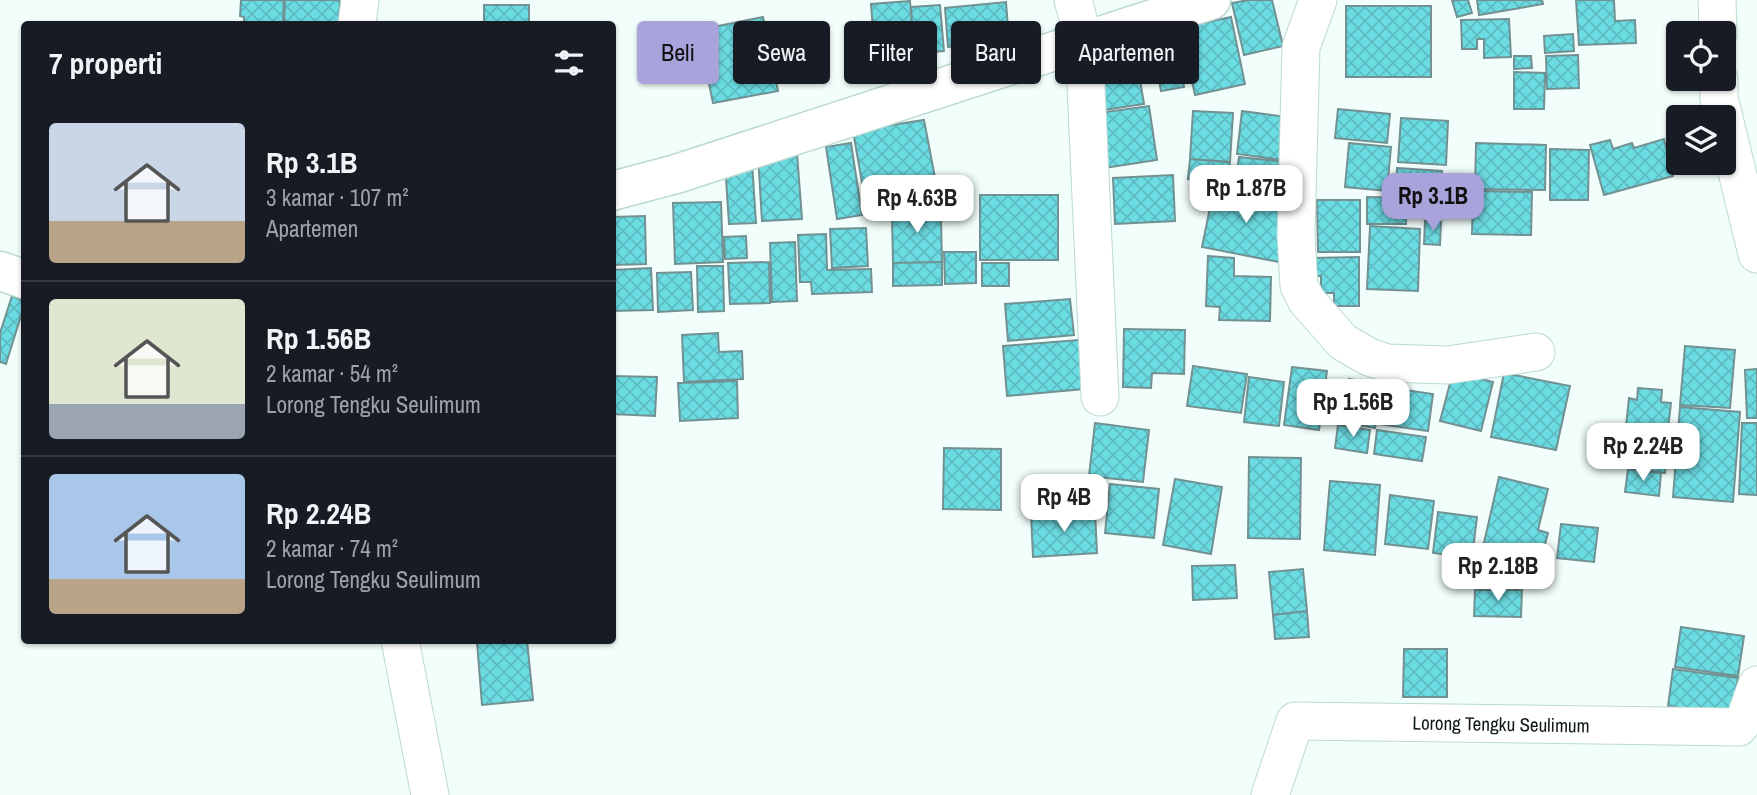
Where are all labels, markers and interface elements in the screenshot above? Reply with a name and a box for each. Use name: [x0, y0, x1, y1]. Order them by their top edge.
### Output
chip: Beli: [637, 21, 719, 84]
chip: Sewa: [733, 21, 830, 84]
chip: Filter: [844, 21, 937, 84]
chip: Baru: [951, 21, 1041, 84]
chip: Apartemen: [1055, 21, 1199, 84]
map controls: [1666, 21, 1736, 175]
button: locate: [1666, 21, 1736, 91]
text: 7 properti: [49, 43, 162, 83]
icon: filters: [550, 44, 588, 82]
button: layers: [1666, 105, 1736, 175]
text: Rp 3.1B: [266, 142, 358, 182]
icon: home: [105, 151, 189, 235]
pin: Rp 1.87B: [1174, 166, 1318, 225]
text: Rp 1.87B: [1206, 172, 1286, 203]
pin: Rp 3.1B: [1368, 174, 1498, 233]
pin: Rp 4.63B: [845, 176, 989, 235]
text: Rp 3.1B: [1398, 180, 1468, 211]
text: 3 kamar · 107 m²: [266, 182, 409, 213]
text: Rp 4.63B: [877, 182, 957, 213]
text: Apartemen: [266, 213, 358, 244]
text: Rp 1.56B: [266, 318, 371, 358]
icon: home: [105, 327, 189, 411]
text: 2 kamar · 54 m²: [266, 358, 398, 389]
pin: Rp 1.56B: [1281, 380, 1425, 439]
text: Rp 1.56B: [1313, 386, 1393, 417]
text: Lorong Tengku Seulimum: [266, 389, 481, 420]
pin: Rp 2.24B: [1571, 424, 1715, 483]
text: Rp 2.24B: [1603, 430, 1683, 461]
pin: Rp 4B: [1015, 475, 1113, 534]
text: Rp 4B: [1037, 481, 1091, 512]
text: Rp 2.24B: [266, 493, 371, 533]
icon: home: [105, 502, 189, 586]
text: 2 kamar · 74 m²: [266, 533, 398, 564]
pin: Rp 2.18B: [1426, 544, 1570, 603]
text: Rp 2.18B: [1458, 550, 1538, 581]
text: Lorong Tengku Seulimum: [266, 564, 481, 595]
street label: Lorong Tengku Seulimum: [1412, 709, 1590, 739]

